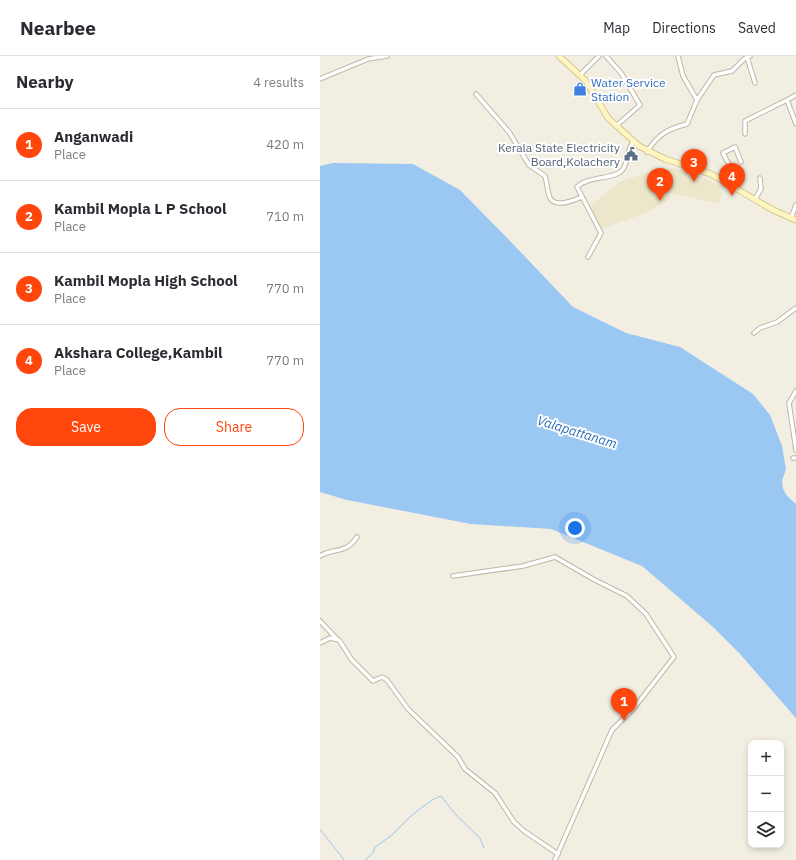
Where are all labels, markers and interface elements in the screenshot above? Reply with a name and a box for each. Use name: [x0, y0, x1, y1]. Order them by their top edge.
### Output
text: Nearbee: [20, 16, 96, 40]
text: Map: [603, 19, 630, 37]
text: Directions: [652, 19, 716, 37]
text: Saved: [738, 19, 776, 37]
text: Nearby: [16, 71, 74, 93]
text: 4 results: [253, 74, 304, 91]
place label: Water Service Station: [591, 75, 666, 104]
shop icon: Water Service Station: [572, 81, 588, 97]
text: Anganwadi: [54, 127, 133, 146]
text: 1: [25, 136, 33, 153]
text: 420 m: [266, 136, 304, 153]
place label: Kerala State Electricity Board,Kolachery: [498, 140, 620, 169]
text: Place: [54, 146, 86, 163]
public building icon: Kerala State Electricity Board,Kolachery: [623, 146, 639, 162]
pin: 3: [681, 149, 707, 182]
pin: 4: [719, 163, 745, 196]
pin: 2: [647, 168, 673, 201]
text: Kambil Mopla L P School: [54, 199, 227, 218]
text: 2: [25, 208, 33, 225]
text: 710 m: [266, 208, 304, 225]
text: Place: [54, 218, 86, 235]
text: Kambil Mopla High School: [54, 271, 238, 290]
text: 3: [25, 280, 33, 297]
text: 770 m: [266, 280, 304, 297]
text: Place: [54, 290, 86, 307]
text: Akshara College,Kambil: [54, 343, 223, 362]
text: 4: [25, 352, 33, 369]
text: 770 m: [266, 352, 304, 369]
text: Place: [54, 362, 86, 379]
button: Save: [16, 408, 156, 446]
button: Share: [164, 408, 304, 446]
water label: Valapattanam: [535, 412, 619, 452]
your location: [565, 518, 585, 538]
pin: 1: [611, 688, 637, 721]
map controls: [748, 740, 784, 848]
button: +: [748, 740, 784, 776]
button: −: [748, 776, 784, 812]
button: layers: [748, 812, 784, 848]

